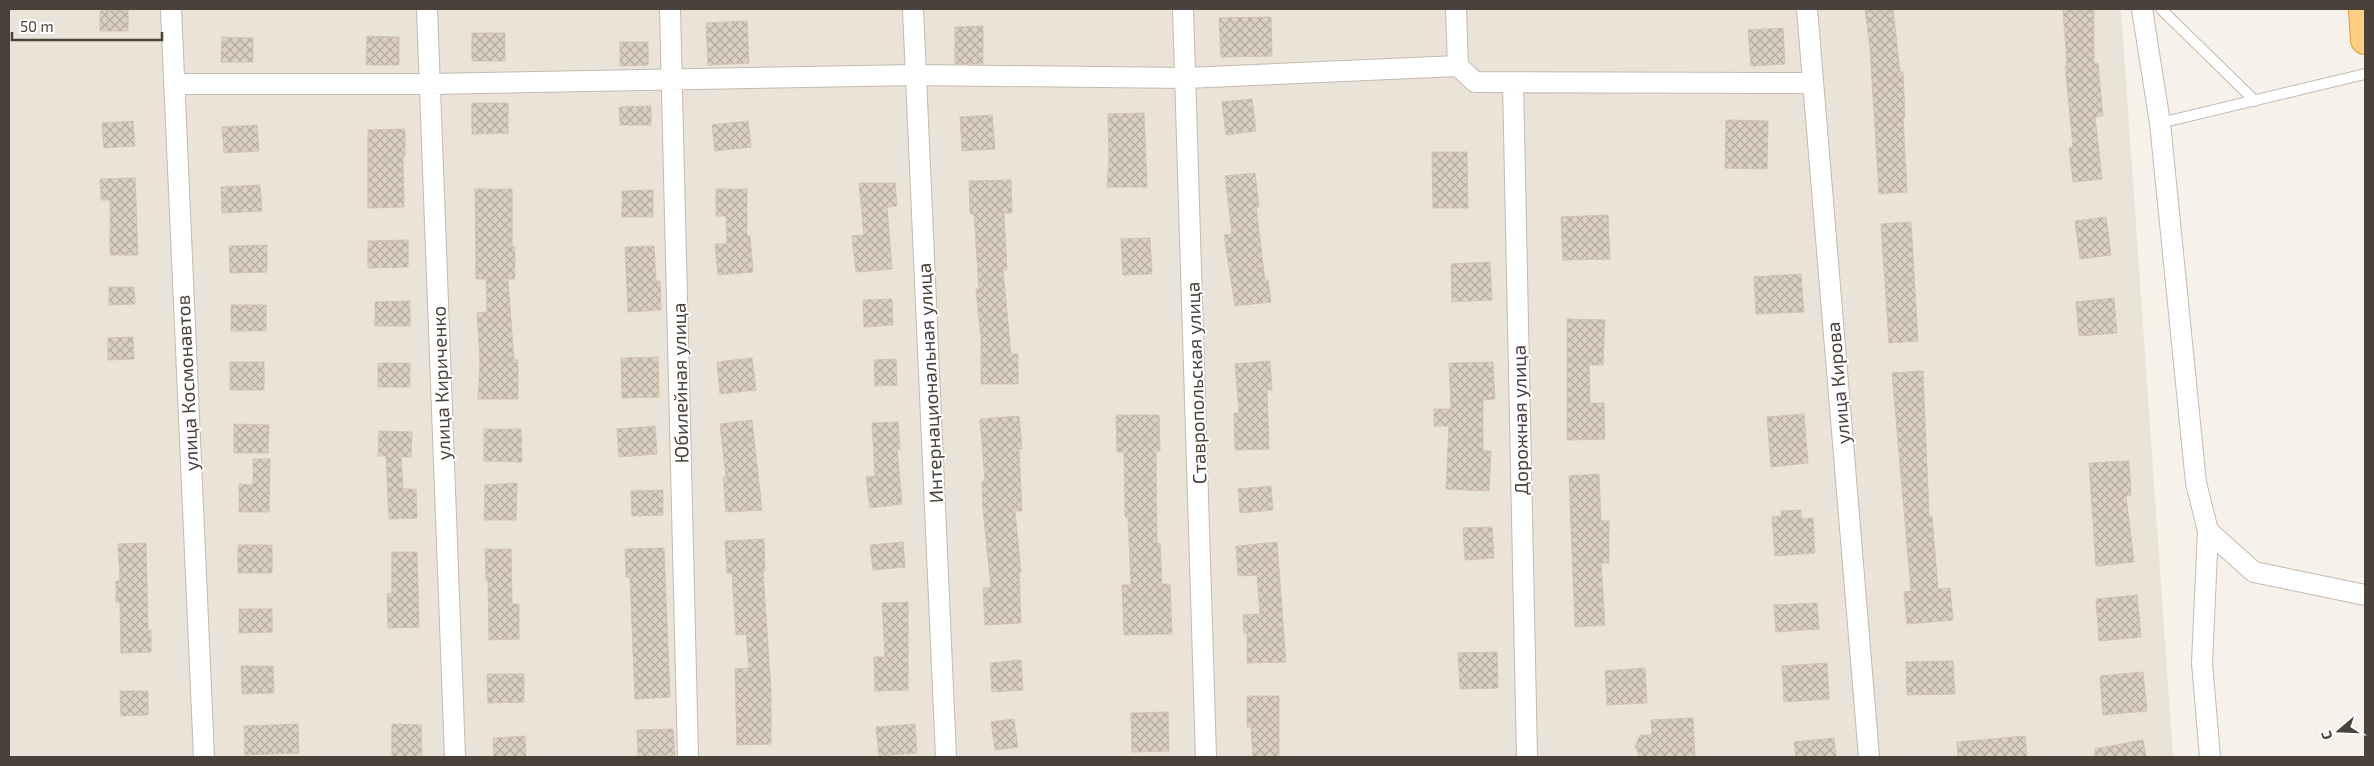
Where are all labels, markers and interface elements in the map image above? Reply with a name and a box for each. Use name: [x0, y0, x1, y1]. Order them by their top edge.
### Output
scale bar: [12, 10, 162, 42]
text: 50 m: [20, 17, 54, 35]
street label: Интернациональная улица: [912, 262, 948, 504]
street label: Ставропольская улица: [1180, 281, 1212, 485]
street label: улица Космонавтов: [170, 294, 204, 472]
street label: Юбилейная улица: [667, 302, 693, 464]
street label: улица Кириченко: [426, 305, 456, 461]
street label: улица Кирова: [1821, 321, 1855, 445]
street label: Дорожная улица: [1507, 345, 1533, 495]
north arrow: [2314, 706, 2364, 756]
text: С: [2317, 729, 2336, 742]

